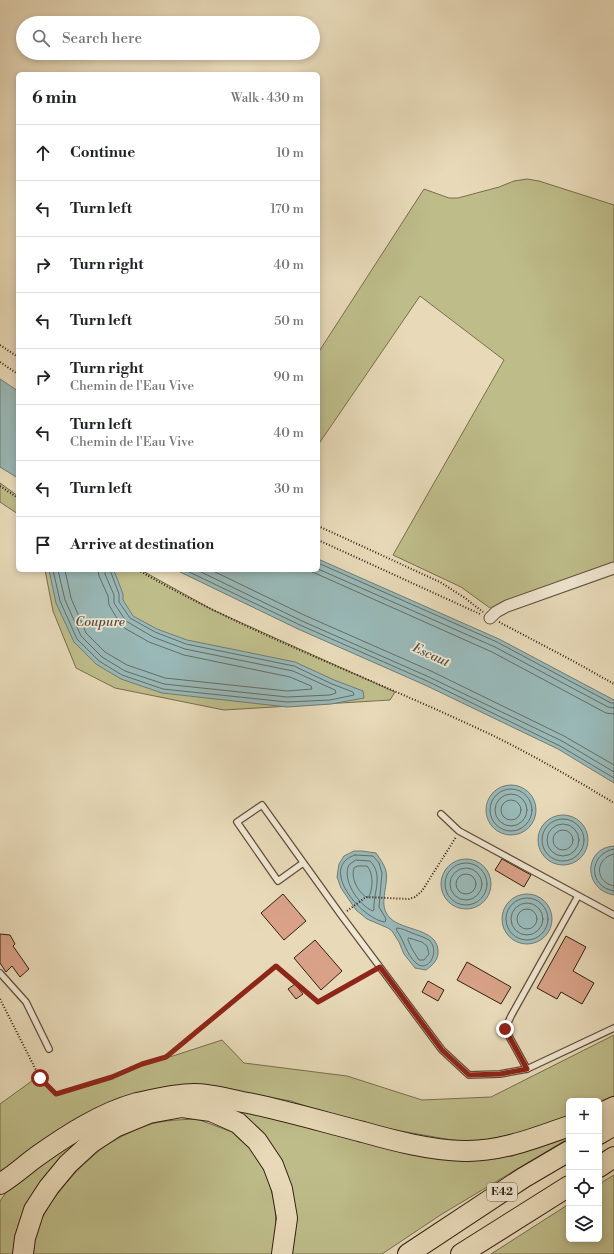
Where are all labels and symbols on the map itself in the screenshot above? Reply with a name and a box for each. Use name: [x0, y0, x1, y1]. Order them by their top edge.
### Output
water label: Coupure: [75, 614, 125, 630]
water label: Escaut: [409, 639, 452, 671]
route end: [496, 1020, 514, 1038]
route start: [31, 1069, 49, 1087]
road number: E42: [487, 1183, 517, 1201]

